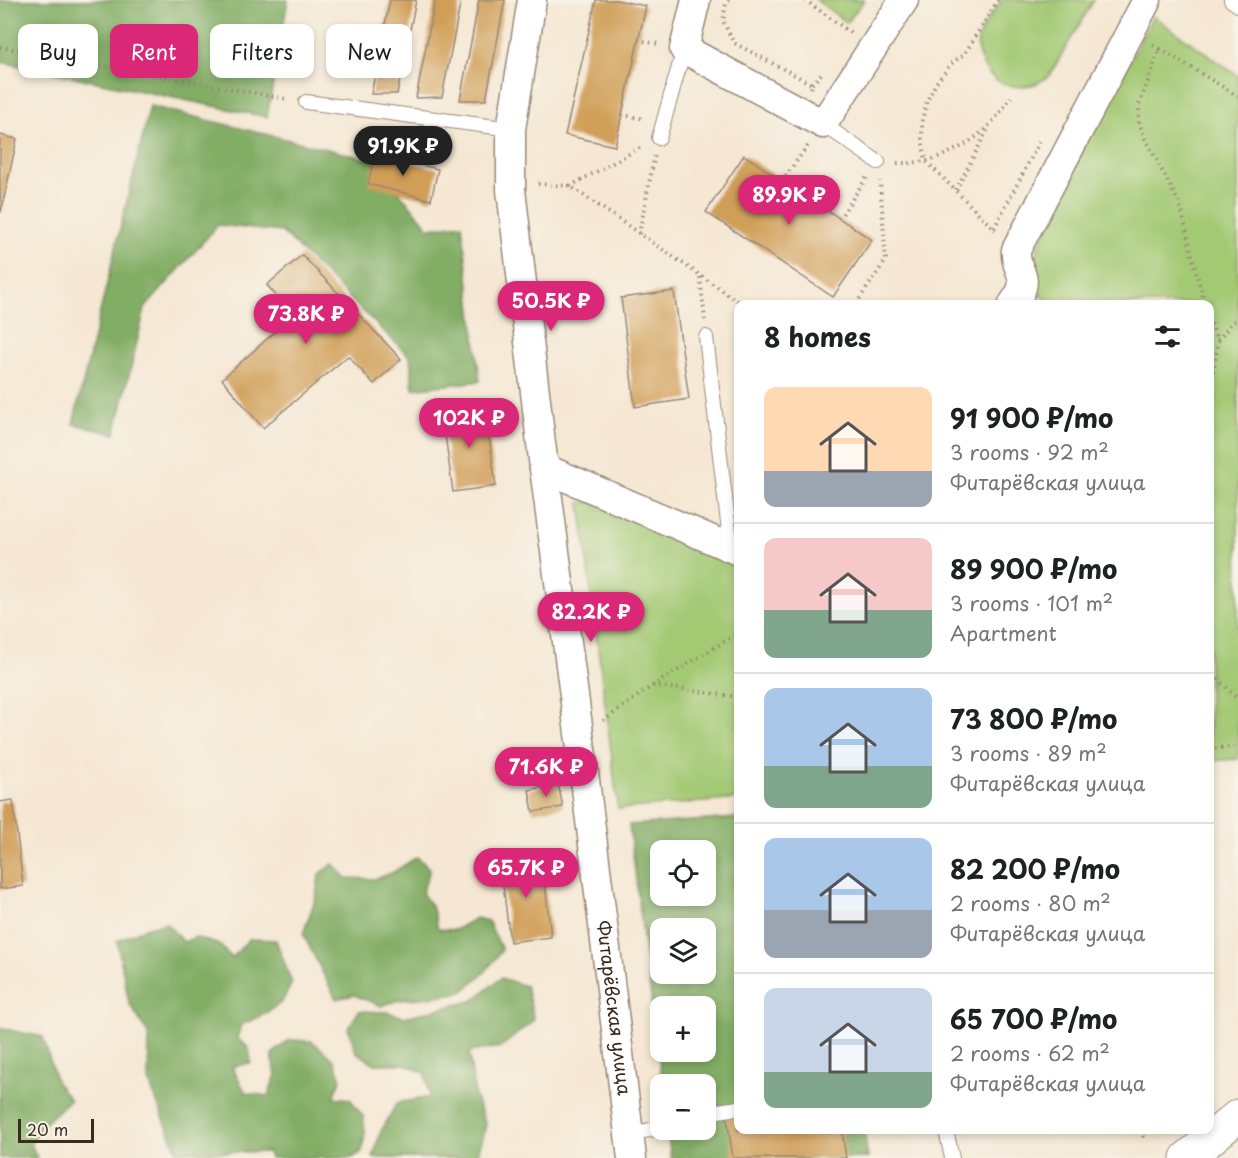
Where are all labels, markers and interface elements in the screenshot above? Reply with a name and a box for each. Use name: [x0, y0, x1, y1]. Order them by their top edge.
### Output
chip: Buy: [18, 24, 98, 78]
chip: Rent: [110, 24, 198, 78]
chip: Filters: [210, 24, 314, 78]
chip: New: [326, 24, 412, 78]
pin: 91.9K ₽: [348, 126, 458, 177]
text: 91.9K ₽: [367, 130, 439, 160]
pin: 89.9K ₽: [734, 175, 844, 226]
text: 89.9K ₽: [752, 179, 826, 209]
pin: 50.5K ₽: [496, 281, 606, 332]
text: 50.5K ₽: [512, 285, 590, 315]
pin: 73.8K ₽: [251, 294, 361, 345]
text: 73.8K ₽: [268, 298, 344, 328]
text: 8 homes: [764, 317, 871, 356]
icon: filters: [1151, 320, 1184, 353]
pin: 102K ₽: [420, 398, 518, 449]
text: 91 900 ₽/mo: [950, 398, 1113, 437]
text: 102K ₽: [433, 402, 505, 432]
icon: home: [812, 411, 884, 483]
text: 3 rooms · 92 m²: [950, 437, 1109, 467]
text: Фитарёвская улица: [950, 467, 1145, 497]
text: 89 900 ₽/mo: [950, 549, 1117, 588]
icon: home: [812, 562, 884, 634]
text: 3 rooms · 101 m²: [950, 588, 1113, 618]
pin: 82.2K ₽: [536, 592, 646, 643]
text: 82.2K ₽: [551, 596, 631, 626]
text: Apartment: [950, 618, 1057, 648]
text: 73 800 ₽/mo: [950, 699, 1117, 738]
icon: home: [812, 712, 884, 784]
text: 3 rooms · 89 m²: [950, 738, 1107, 768]
pin: 71.6K ₽: [491, 747, 601, 798]
text: 71.6K ₽: [509, 751, 583, 781]
text: Фитарёвская улица: [950, 768, 1145, 798]
map controls: [650, 840, 716, 1140]
button: locate: [650, 840, 716, 906]
pin: 65.7K ₽: [471, 848, 581, 899]
text: 82 200 ₽/mo: [950, 849, 1120, 888]
text: 65.7K ₽: [487, 852, 565, 882]
icon: home: [812, 862, 884, 934]
text: 2 rooms · 80 m²: [950, 888, 1111, 918]
button: layers: [650, 918, 716, 984]
text: Фитарёвская улица: [950, 918, 1145, 948]
street label: Фитарёвская улица: [591, 919, 639, 1097]
button: +: [650, 996, 716, 1062]
text: 65 700 ₽/mo: [950, 999, 1117, 1038]
icon: home: [812, 1012, 884, 1084]
text: 2 rooms · 62 m²: [950, 1038, 1110, 1068]
text: Фитарёвская улица: [950, 1068, 1145, 1098]
button: −: [650, 1074, 716, 1140]
scale bar: [18, 1116, 94, 1144]
text: 20 m: [27, 1117, 68, 1141]

